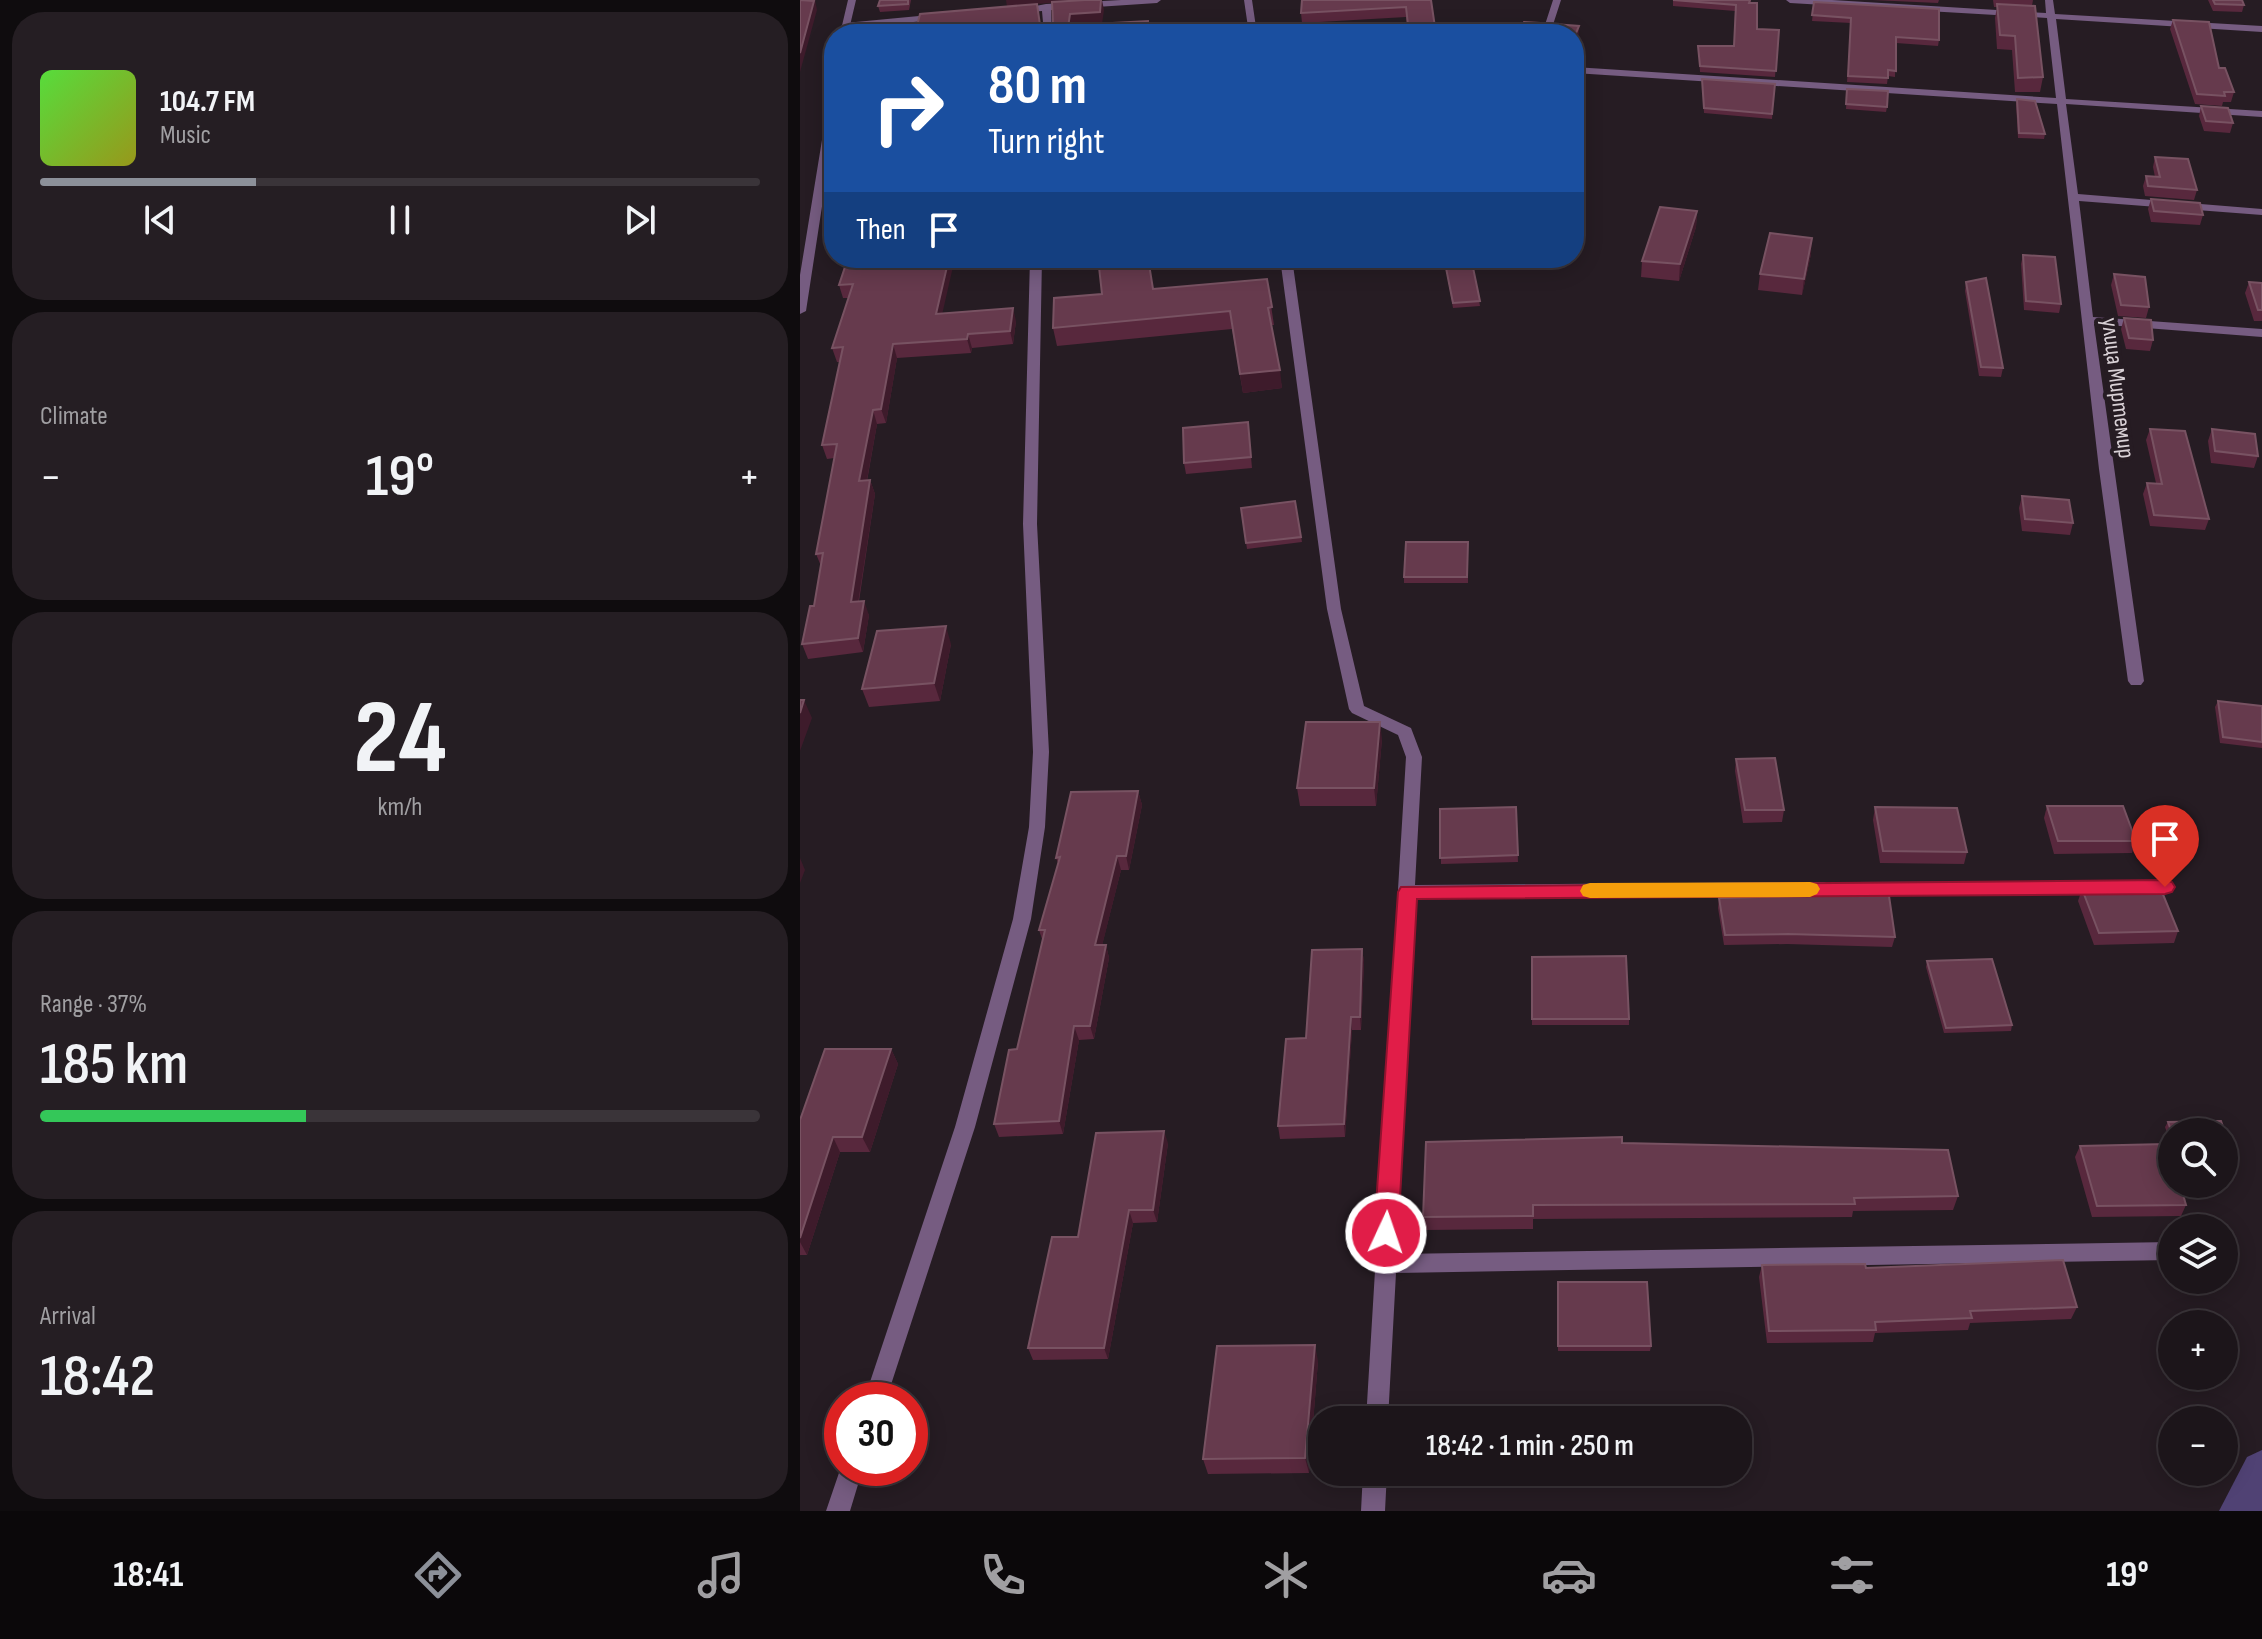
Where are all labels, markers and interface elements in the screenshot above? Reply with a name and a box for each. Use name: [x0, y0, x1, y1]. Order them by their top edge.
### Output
text: 80 m: [988, 53, 1087, 120]
icon: right: [856, 56, 960, 160]
text: 104.7 FM: [160, 84, 255, 120]
text: Music: [160, 120, 211, 151]
text: Turn right: [988, 121, 1105, 164]
icon: previous: [138, 198, 182, 242]
icon: pause: [378, 198, 422, 242]
icon: next: [618, 198, 662, 242]
icon: arrive: [922, 208, 966, 252]
text: Then: [856, 212, 906, 248]
street label: улица Миртемир: [2095, 316, 2141, 460]
text: Climate: [40, 401, 108, 432]
text: 19°: [366, 441, 434, 513]
text: −: [40, 451, 62, 504]
text: +: [738, 451, 760, 504]
text: 24: [353, 677, 447, 802]
text: km/h: [378, 792, 422, 823]
pin: [2131, 805, 2199, 887]
icon: arrive: [2143, 817, 2187, 861]
text: Range · 37%: [40, 989, 147, 1020]
text: 185 km: [40, 1029, 188, 1101]
map controls: [2158, 1118, 2238, 1486]
button: search: [2158, 1118, 2238, 1198]
position arrow: [1344, 1191, 1428, 1275]
button: layers: [2158, 1214, 2238, 1294]
text: Arrival: [40, 1301, 96, 1332]
button: +: [2158, 1310, 2238, 1390]
text: 18:42: [40, 1341, 155, 1413]
speed limit sign: 30: [824, 1382, 928, 1486]
button: −: [2158, 1406, 2238, 1486]
text: 18:42 · 1 min · 250 m: [1426, 1428, 1634, 1464]
icon: directions: [410, 1547, 466, 1603]
icon: music: [693, 1547, 749, 1603]
icon: phone: [975, 1547, 1031, 1603]
icon: climate: [1258, 1547, 1314, 1603]
icon: car: [1541, 1547, 1597, 1603]
icon: filters: [1824, 1547, 1880, 1603]
text: 18:41: [113, 1554, 183, 1597]
text: 19°: [2106, 1554, 2149, 1597]

